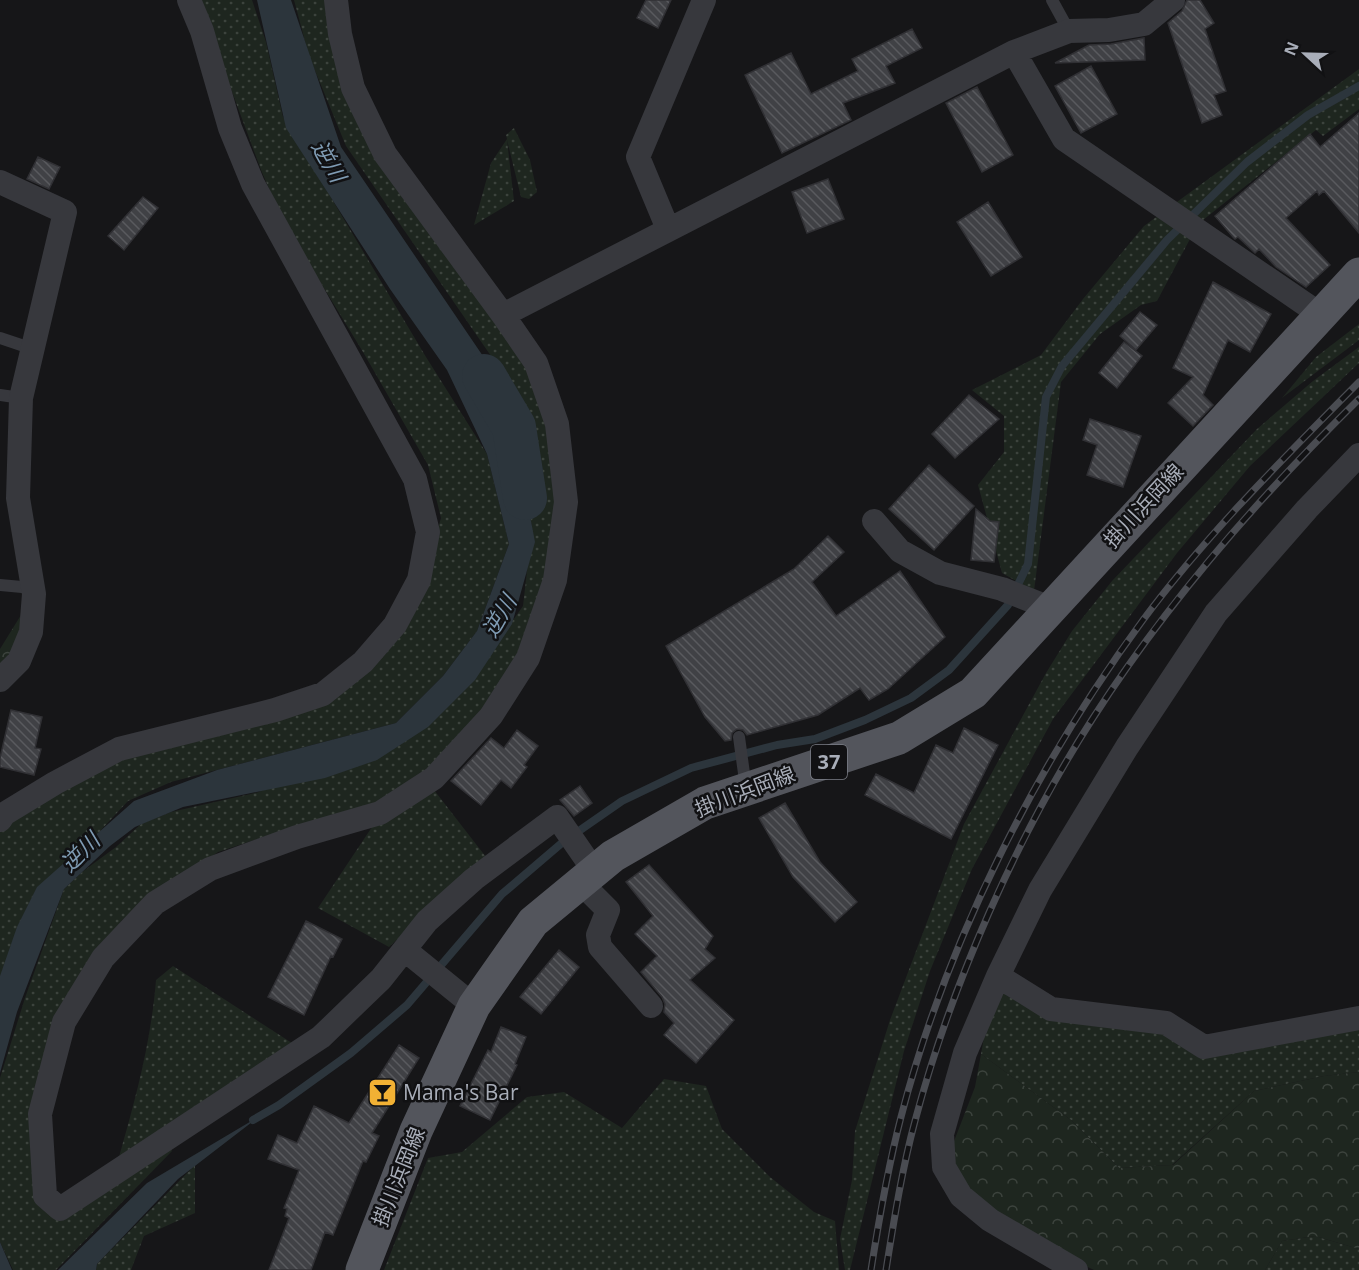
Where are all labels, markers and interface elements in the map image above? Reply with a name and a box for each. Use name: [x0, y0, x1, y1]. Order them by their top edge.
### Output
north arrow: [1275, 24, 1335, 84]
text: N: [1278, 38, 1304, 59]
water label: 逆川: [306, 134, 355, 189]
street label: 掛川浜岡線: [1097, 457, 1189, 553]
water label: 逆川: [474, 587, 523, 642]
road number: 37: [811, 745, 847, 779]
street label: 掛川浜岡線: [691, 759, 799, 823]
water label: 逆川: [53, 824, 107, 877]
bar icon: Mama's Bar: [366, 1077, 398, 1109]
place label: Mama's Bar: [403, 1078, 519, 1106]
street label: 掛川浜岡線: [365, 1123, 431, 1231]

